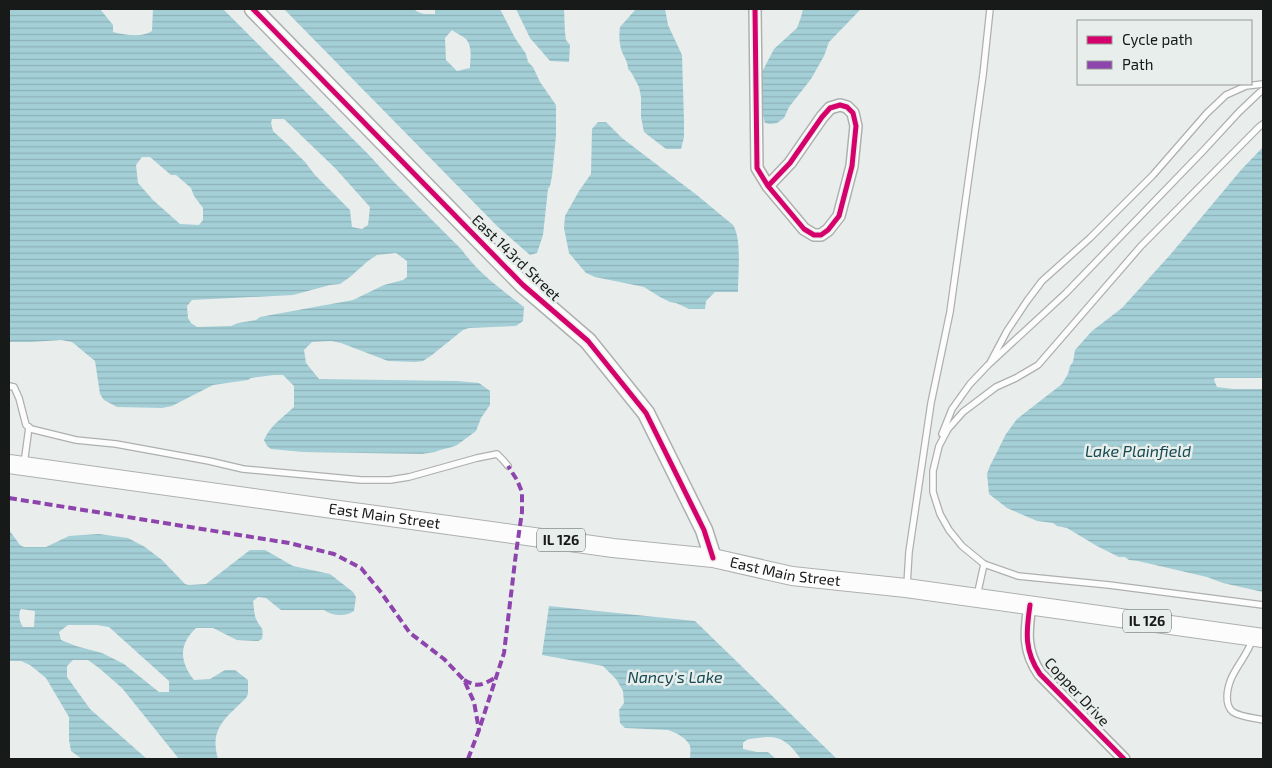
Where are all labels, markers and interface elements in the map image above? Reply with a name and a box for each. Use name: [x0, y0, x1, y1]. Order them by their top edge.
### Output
legend: [1077, 20, 1252, 85]
text: Cycle path: [1122, 30, 1193, 48]
text: Path: [1122, 55, 1153, 73]
street label: East 143rd Street: [469, 210, 565, 304]
water label: Lake Plainfield: [1085, 441, 1191, 460]
street label: East Main Street: [328, 499, 442, 532]
road number: IL 126: [537, 528, 585, 552]
street label: East Main Street: [728, 552, 842, 589]
road number: IL 126: [1123, 610, 1171, 632]
street label: Copper Drive: [1041, 653, 1114, 729]
water label: Nancy's Lake: [627, 667, 723, 687]

